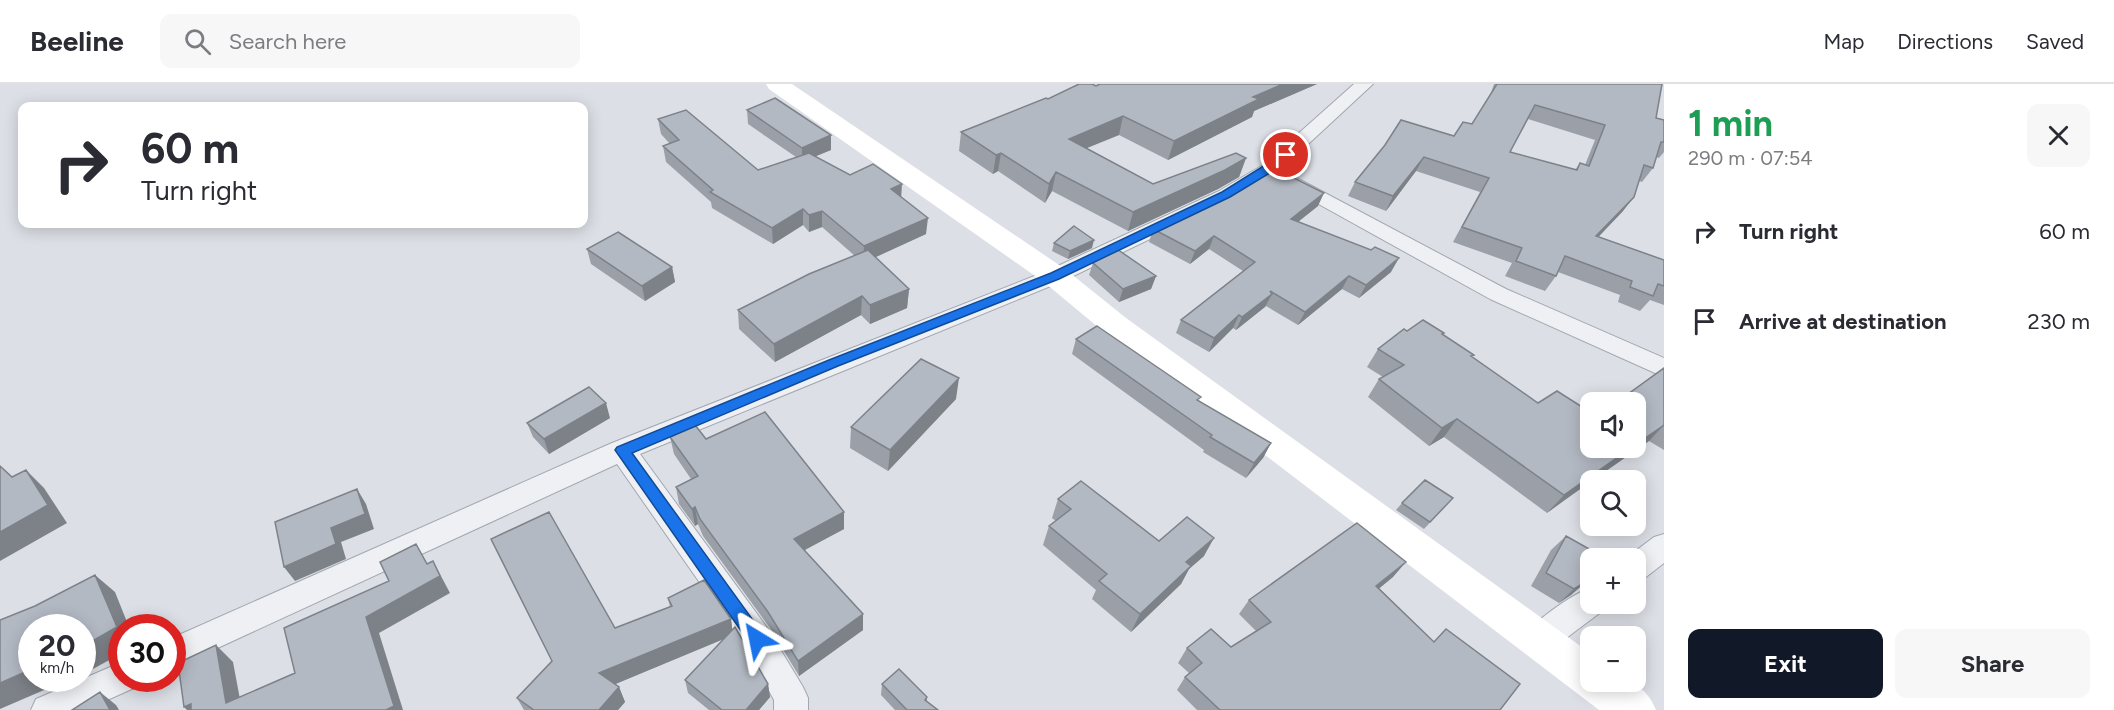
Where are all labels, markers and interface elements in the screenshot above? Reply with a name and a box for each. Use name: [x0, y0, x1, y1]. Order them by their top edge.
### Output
search box: [160, 14, 580, 68]
text: Beeline: [30, 24, 124, 58]
icon: search: [181, 25, 214, 58]
text: Search here: [229, 28, 346, 55]
text: Map: [1823, 29, 1864, 54]
text: Directions: [1897, 29, 1993, 54]
text: Saved: [2026, 29, 2084, 54]
text: 1 min: [1688, 102, 1773, 145]
button: close: [2027, 104, 2090, 167]
text: 60 m: [141, 123, 239, 174]
icon: right: [42, 126, 120, 204]
pin: [1260, 129, 1311, 180]
icon: arrive: [1269, 138, 1302, 171]
text: 290 m · 07:54: [1688, 146, 1813, 170]
text: Turn right: [141, 174, 257, 207]
icon: right: [1688, 215, 1721, 248]
text: Turn right: [1739, 218, 1838, 245]
text: 60 m: [2039, 218, 2090, 245]
icon: arrive: [1688, 305, 1721, 338]
text: Arrive at destination: [1739, 308, 1947, 335]
text: 230 m: [2027, 308, 2090, 335]
map controls: [1580, 392, 1646, 692]
button: sound: [1580, 392, 1646, 458]
button: search: [1580, 470, 1646, 536]
button: +: [1580, 548, 1646, 614]
position arrow: [725, 607, 789, 671]
speed limit sign: 30: [108, 614, 186, 692]
button: −: [1580, 626, 1646, 692]
text: 20: [39, 627, 75, 664]
button: Exit: [1688, 629, 1883, 698]
button: Share: [1895, 629, 2090, 698]
text: km/h: [40, 659, 74, 677]

